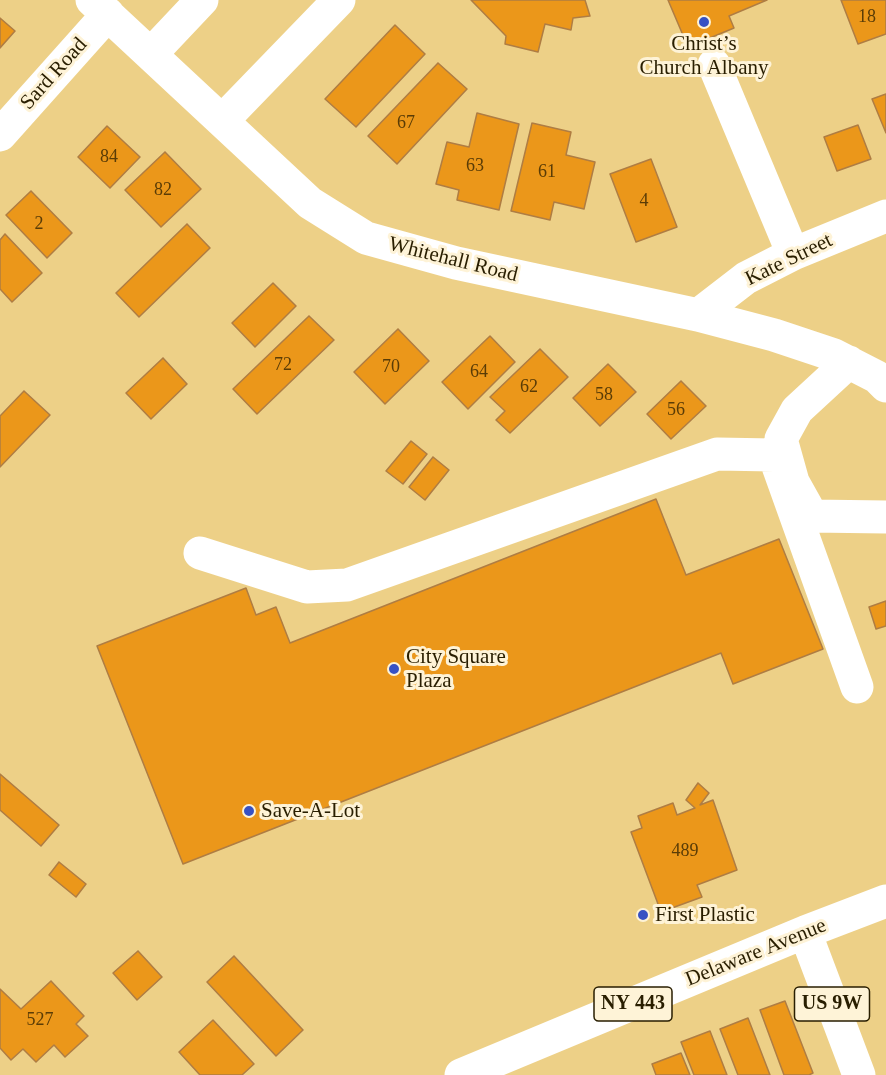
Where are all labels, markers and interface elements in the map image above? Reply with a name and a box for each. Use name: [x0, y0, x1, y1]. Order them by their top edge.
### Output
house number: 18: [858, 6, 876, 28]
marker: Christ’s Church Albany: [697, 15, 711, 29]
place label: Christ’s Church Albany: [640, 31, 768, 81]
street label: Sard Road: [15, 33, 93, 115]
house number: 67: [397, 112, 415, 134]
house number: 84: [100, 146, 118, 168]
house number: 63: [466, 155, 484, 177]
house number: 61: [538, 161, 556, 183]
house number: 82: [154, 179, 172, 201]
house number: 4: [640, 190, 648, 212]
house number: 2: [34, 213, 44, 235]
street label: Kate Street: [741, 228, 837, 292]
street label: Whitehall Road: [386, 232, 520, 288]
house number: 72: [274, 354, 292, 376]
house number: 70: [382, 356, 400, 378]
house number: 64: [470, 361, 488, 383]
house number: 62: [520, 376, 538, 398]
house number: 58: [595, 384, 613, 406]
house number: 56: [667, 399, 685, 421]
place label: City Square Plaza: [406, 644, 506, 694]
marker: City Square Plaza: [387, 662, 401, 676]
place label: Save-A-Lot: [261, 798, 360, 824]
marker: Save-A-Lot: [242, 804, 256, 818]
house number: 489: [672, 840, 698, 862]
place label: First Plastic: [655, 902, 755, 928]
marker: First Plastic: [636, 908, 650, 922]
street label: Delaware Avenue: [682, 913, 830, 993]
road number: NY 443: [594, 987, 672, 1021]
road number: US 9W: [794, 987, 870, 1021]
house number: 527: [26, 1009, 54, 1031]

